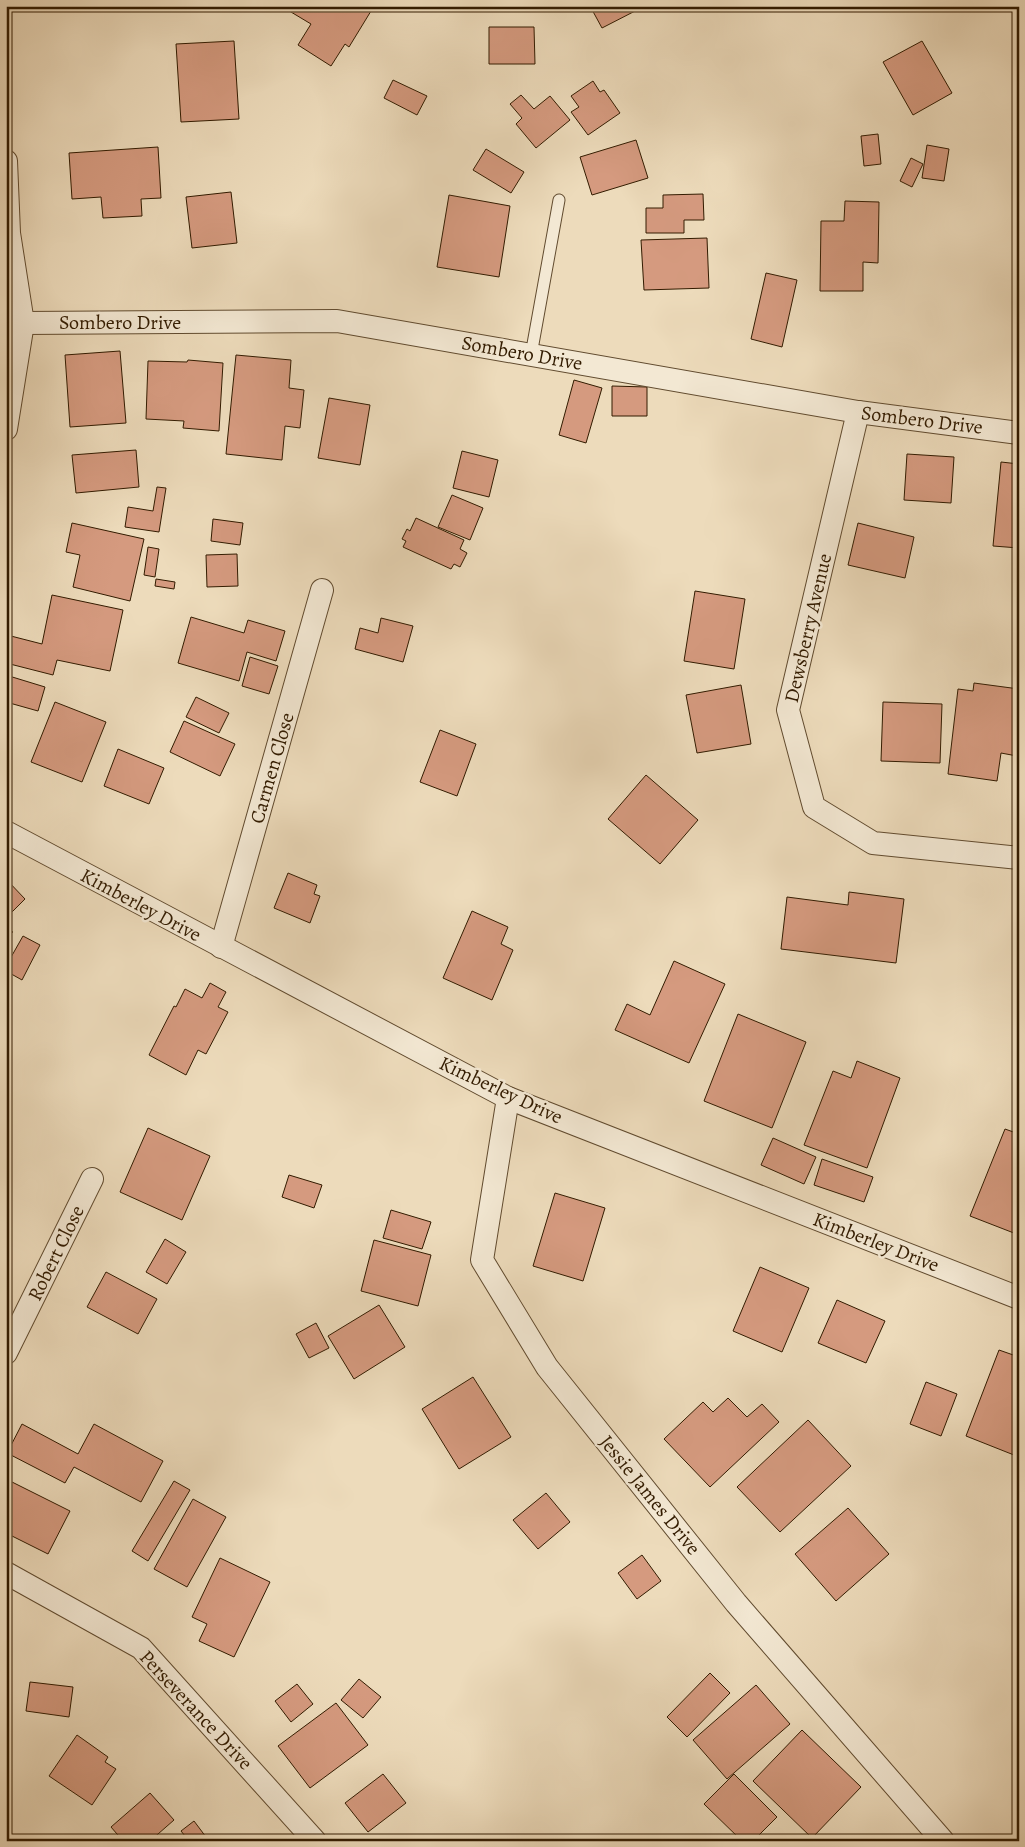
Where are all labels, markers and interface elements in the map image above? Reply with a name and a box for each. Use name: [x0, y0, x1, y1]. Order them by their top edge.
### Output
street label: Sombero Drive: [59, 309, 181, 336]
street label: Sombero Drive: [459, 329, 585, 377]
street label: Sombero Drive: [860, 399, 984, 441]
street label: Dewsberry Avenue: [778, 551, 838, 705]
street label: Carmen Close: [243, 709, 301, 827]
street label: Kimberley Drive: [76, 862, 206, 948]
street label: Kimberley Drive: [435, 1050, 567, 1130]
street label: Robert Close: [21, 1201, 91, 1305]
street label: Kimberley Drive: [809, 1206, 943, 1278]
street label: Jessie James Drive: [593, 1429, 707, 1561]
street label: Perseverance Drive: [133, 1644, 259, 1776]

